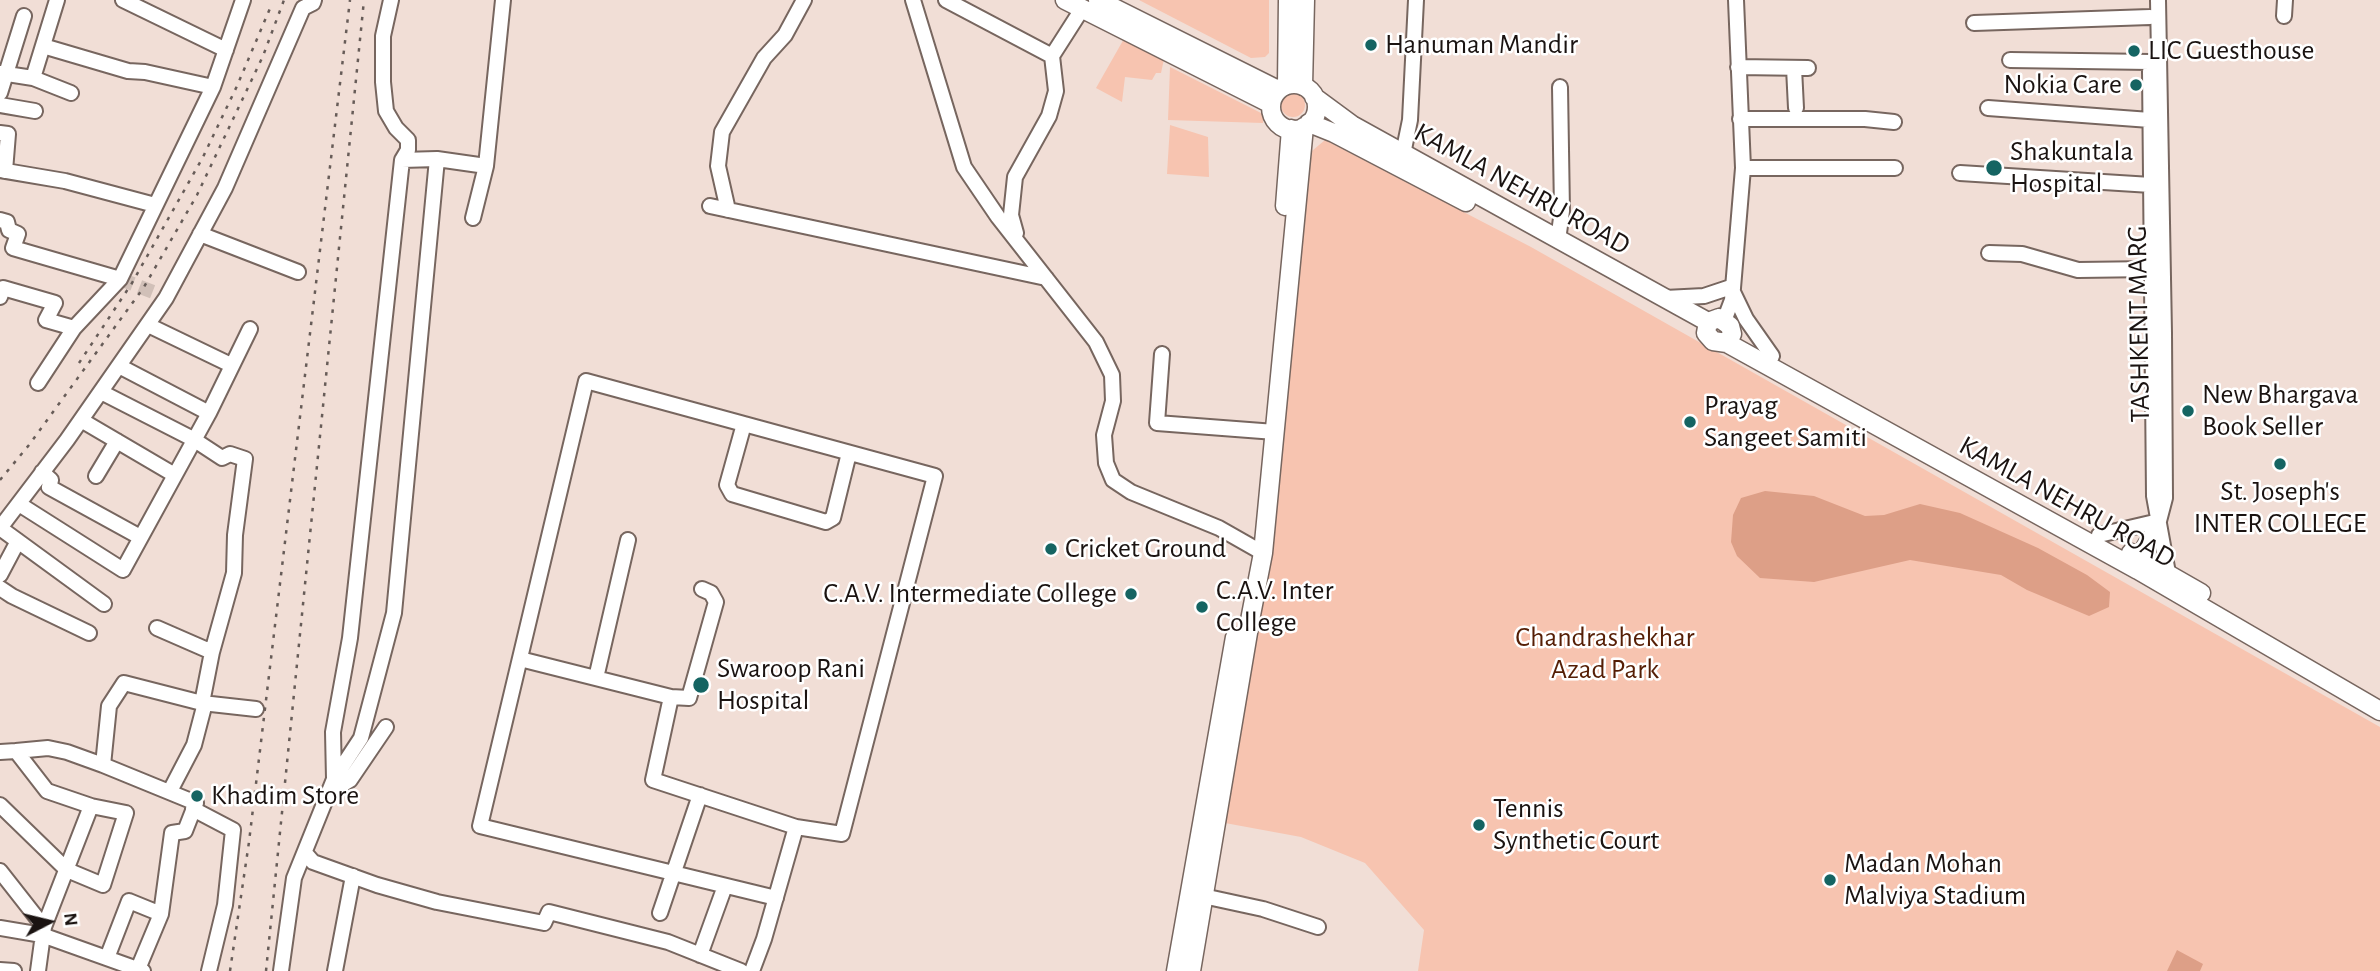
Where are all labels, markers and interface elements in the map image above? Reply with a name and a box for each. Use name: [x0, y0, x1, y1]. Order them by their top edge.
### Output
place label: Hanuman Mandir: [1385, 28, 1578, 62]
place label: LIC Guesthouse: [2148, 34, 2314, 68]
marker: Hanuman Mandir: [1363, 37, 1379, 53]
marker: LIC Guesthouse: [2126, 43, 2142, 59]
place label: Nokia Care: [2003, 68, 2122, 102]
marker: Nokia Care: [2128, 77, 2144, 93]
street label: KAMLA NEHRU ROAD: [1408, 116, 1636, 262]
place label: Shakuntala Hospital: [2010, 135, 2133, 201]
marker: Shakuntala Hospital: [1984, 158, 2004, 178]
street label: TASHKENT MARG: [2120, 225, 2158, 423]
place label: New Bhargava Book Seller: [2202, 378, 2358, 444]
place label: Prayag Sangeet Samiti: [1704, 389, 1867, 455]
marker: New Bhargava Book Seller: [2180, 403, 2196, 419]
marker: Prayag Sangeet Samiti: [1682, 414, 1698, 430]
street label: KAMLA NEHRU ROAD: [1953, 429, 2181, 575]
marker: St. Joseph's INTER COLLEGE: [2272, 456, 2288, 472]
place label: St. Joseph's INTER COLLEGE: [2194, 475, 2366, 541]
place label: Cricket Ground: [1065, 532, 1226, 566]
marker: Cricket Ground: [1043, 541, 1059, 557]
place label: C.A.V. Inter College: [1216, 574, 1334, 640]
place label: C.A.V. Intermediate College: [823, 577, 1117, 611]
marker: C.A.V. Intermediate College: [1123, 586, 1139, 602]
marker: C.A.V. Inter College: [1194, 599, 1210, 615]
park label: Chandrashekhar Azad Park: [1515, 621, 1695, 687]
place label: Swaroop Rani Hospital: [717, 652, 865, 718]
marker: Swaroop Rani Hospital: [691, 675, 711, 695]
place label: Khadim Store: [211, 779, 359, 813]
marker: Khadim Store: [189, 788, 205, 804]
place label: Tennis Synthetic Court: [1493, 792, 1659, 858]
marker: Tennis Synthetic Court: [1471, 817, 1487, 833]
place label: Madan Mohan Malviya Stadium: [1844, 847, 2026, 913]
marker: Madan Mohan Malviya Stadium: [1822, 872, 1838, 888]
north arrow: [14, 887, 84, 957]
text: N: [60, 912, 81, 927]

